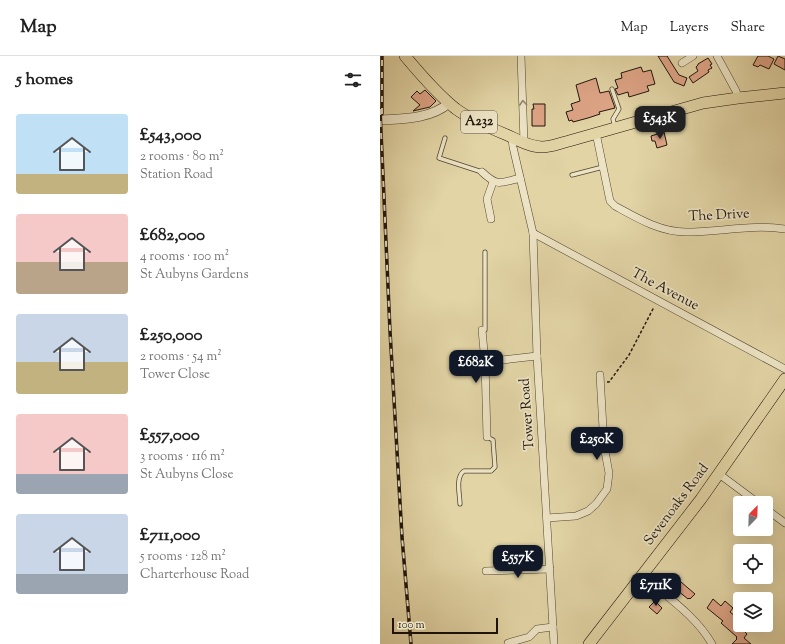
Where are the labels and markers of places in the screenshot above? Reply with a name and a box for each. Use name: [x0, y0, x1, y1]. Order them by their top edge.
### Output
pin: £543K: [632, 106, 688, 140]
pin: £682K: [448, 350, 504, 384]
pin: £250K: [569, 427, 625, 461]
pin: £557K: [490, 545, 546, 579]
pin: £711K: [628, 573, 684, 607]

